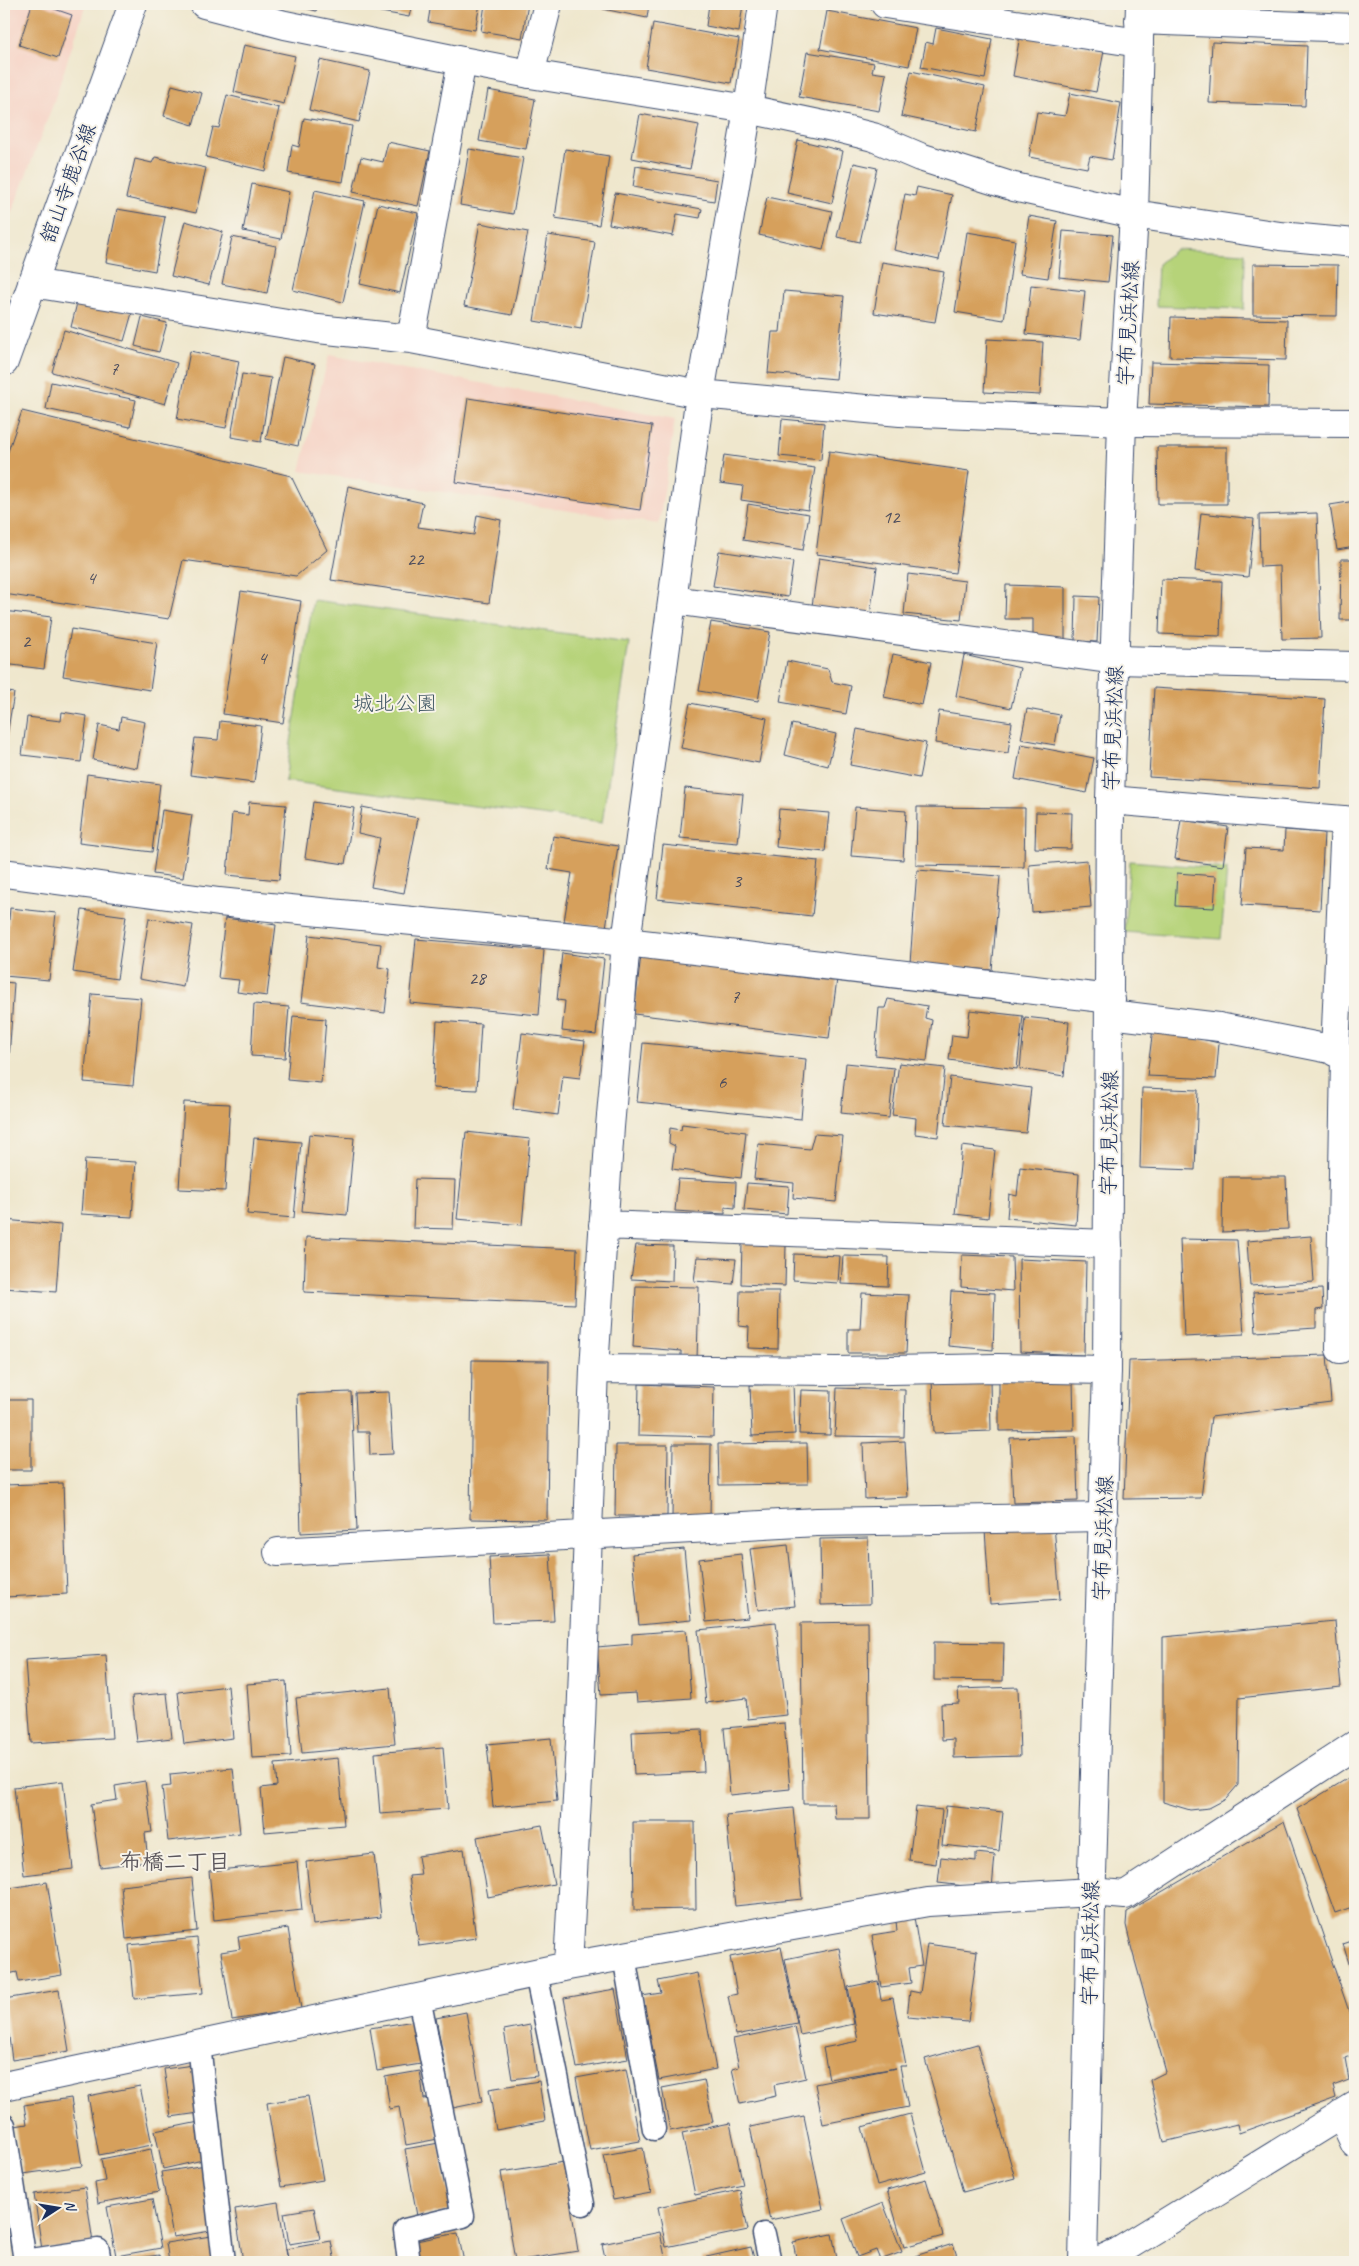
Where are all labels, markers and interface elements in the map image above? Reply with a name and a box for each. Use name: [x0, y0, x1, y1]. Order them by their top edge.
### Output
street label: 舘山寺鹿谷線: [34, 119, 102, 247]
street label: 宇布見浜松線: [1112, 259, 1144, 387]
house number: 7: [110, 357, 120, 381]
house number: 12: [882, 505, 901, 529]
house number: 22: [406, 547, 425, 571]
house number: 4: [87, 566, 98, 590]
house number: 2: [22, 629, 32, 653]
house number: 4: [258, 646, 269, 670]
street label: 宇布見浜松線: [1098, 665, 1128, 791]
park label: 城北公園: [353, 690, 437, 716]
house number: 3: [733, 869, 743, 893]
house number: 28: [468, 966, 488, 990]
house number: 7: [731, 985, 741, 1009]
house number: 6: [718, 1070, 728, 1094]
street label: 宇布見浜松線: [1095, 1070, 1123, 1196]
street label: 宇布見浜松線: [1088, 1475, 1118, 1601]
district label: 布橋二丁目: [120, 1848, 230, 1876]
street label: 宇布見浜松線: [1076, 1880, 1104, 2006]
north arrow: [32, 2184, 82, 2234]
text: N: [61, 2199, 80, 2214]

